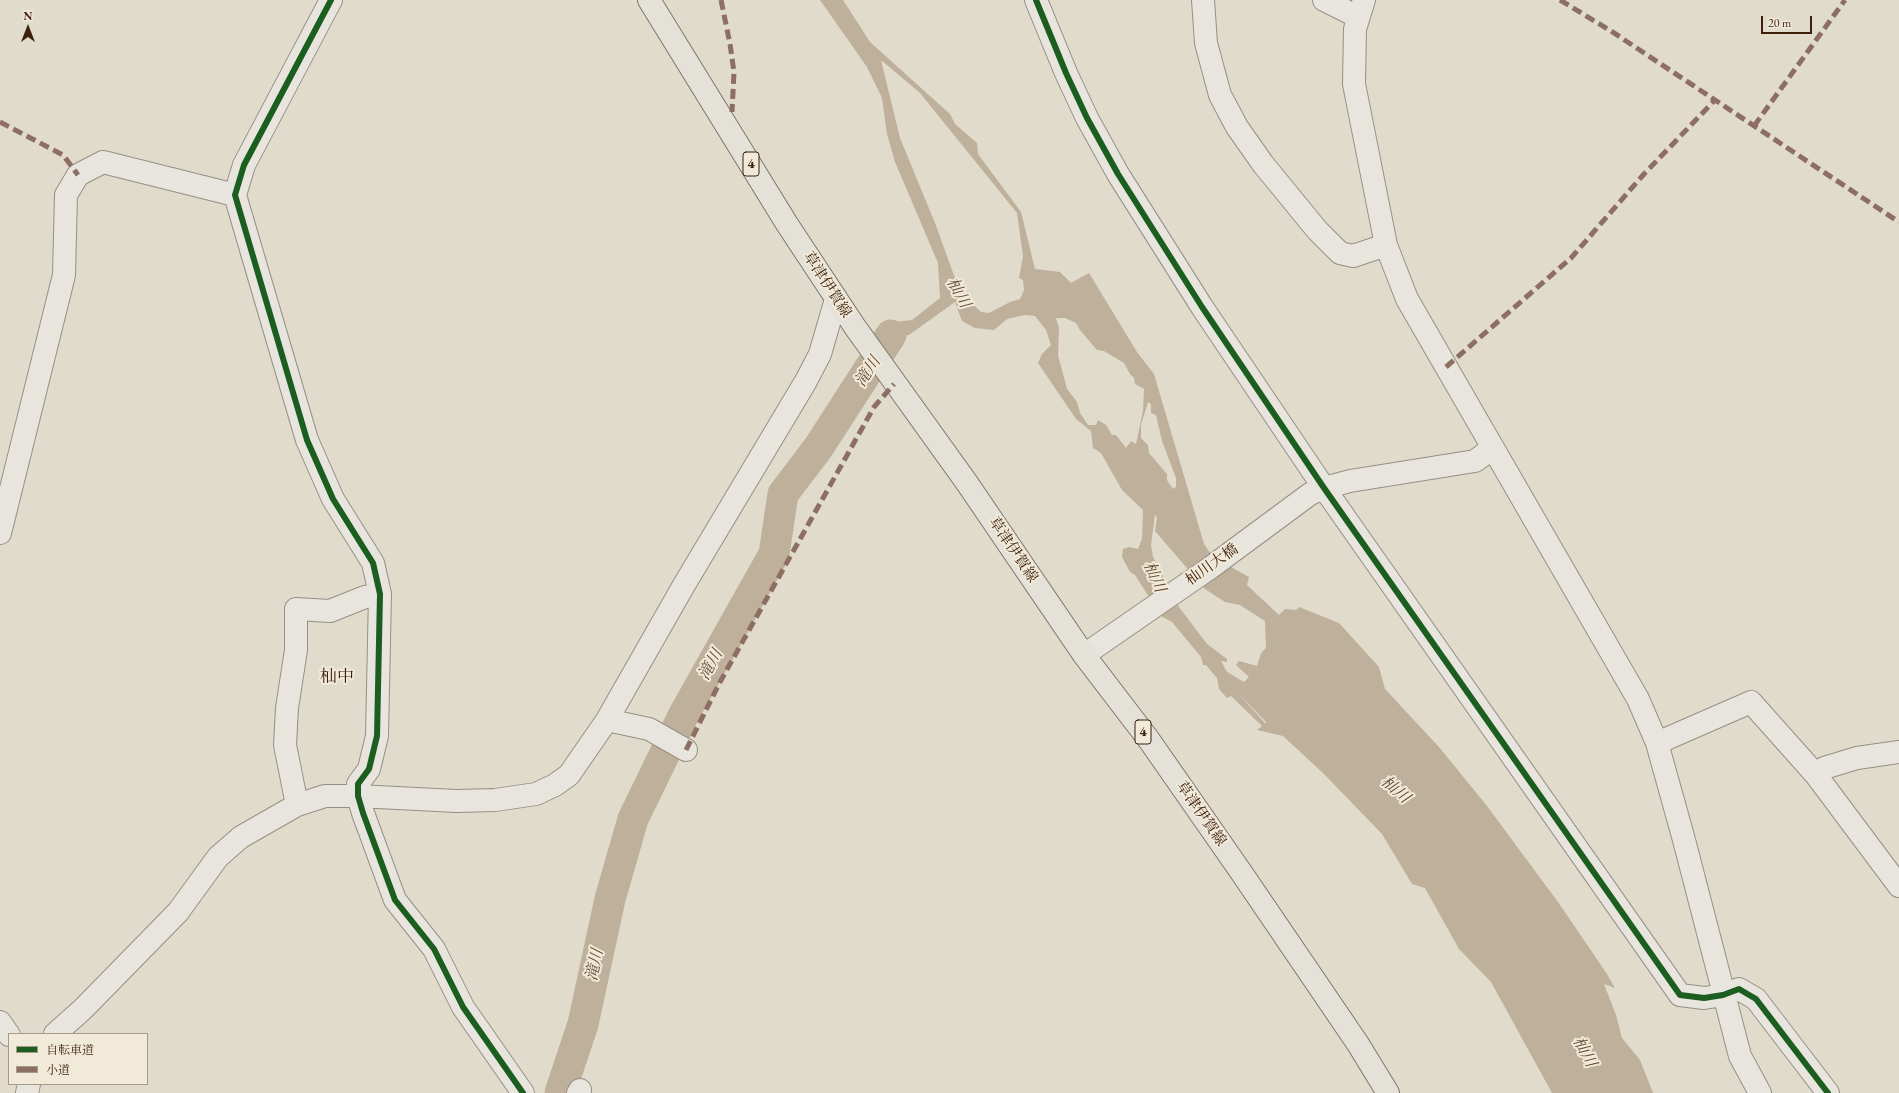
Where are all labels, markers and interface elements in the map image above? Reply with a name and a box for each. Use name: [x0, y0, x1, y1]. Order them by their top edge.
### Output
north arrow: [8, 8, 48, 48]
scale bar: [1763, 8, 1814, 34]
text: N: [24, 9, 32, 23]
text: 20 m: [1768, 15, 1791, 31]
road number: 4: [743, 152, 759, 176]
street label: 草津伊賀線: [799, 249, 855, 321]
water label: 杣川: [942, 274, 974, 312]
water label: 滝川: [851, 353, 885, 391]
street label: 草津伊賀線: [985, 514, 1041, 586]
street label: 杣川大橋: [1182, 540, 1242, 590]
water label: 杣川: [1139, 558, 1169, 596]
water label: 滝川: [695, 646, 727, 684]
district label: 杣中: [320, 667, 354, 687]
road number: 4: [1135, 720, 1151, 744]
water label: 杣川: [1377, 772, 1413, 808]
street label: 草津伊賀線: [1172, 778, 1230, 850]
water label: 滝川: [582, 947, 608, 983]
legend: [8, 1033, 148, 1085]
water label: 杣川: [1568, 1033, 1600, 1071]
text: 自転車道: [46, 1042, 94, 1058]
text: 小道: [46, 1062, 70, 1078]

